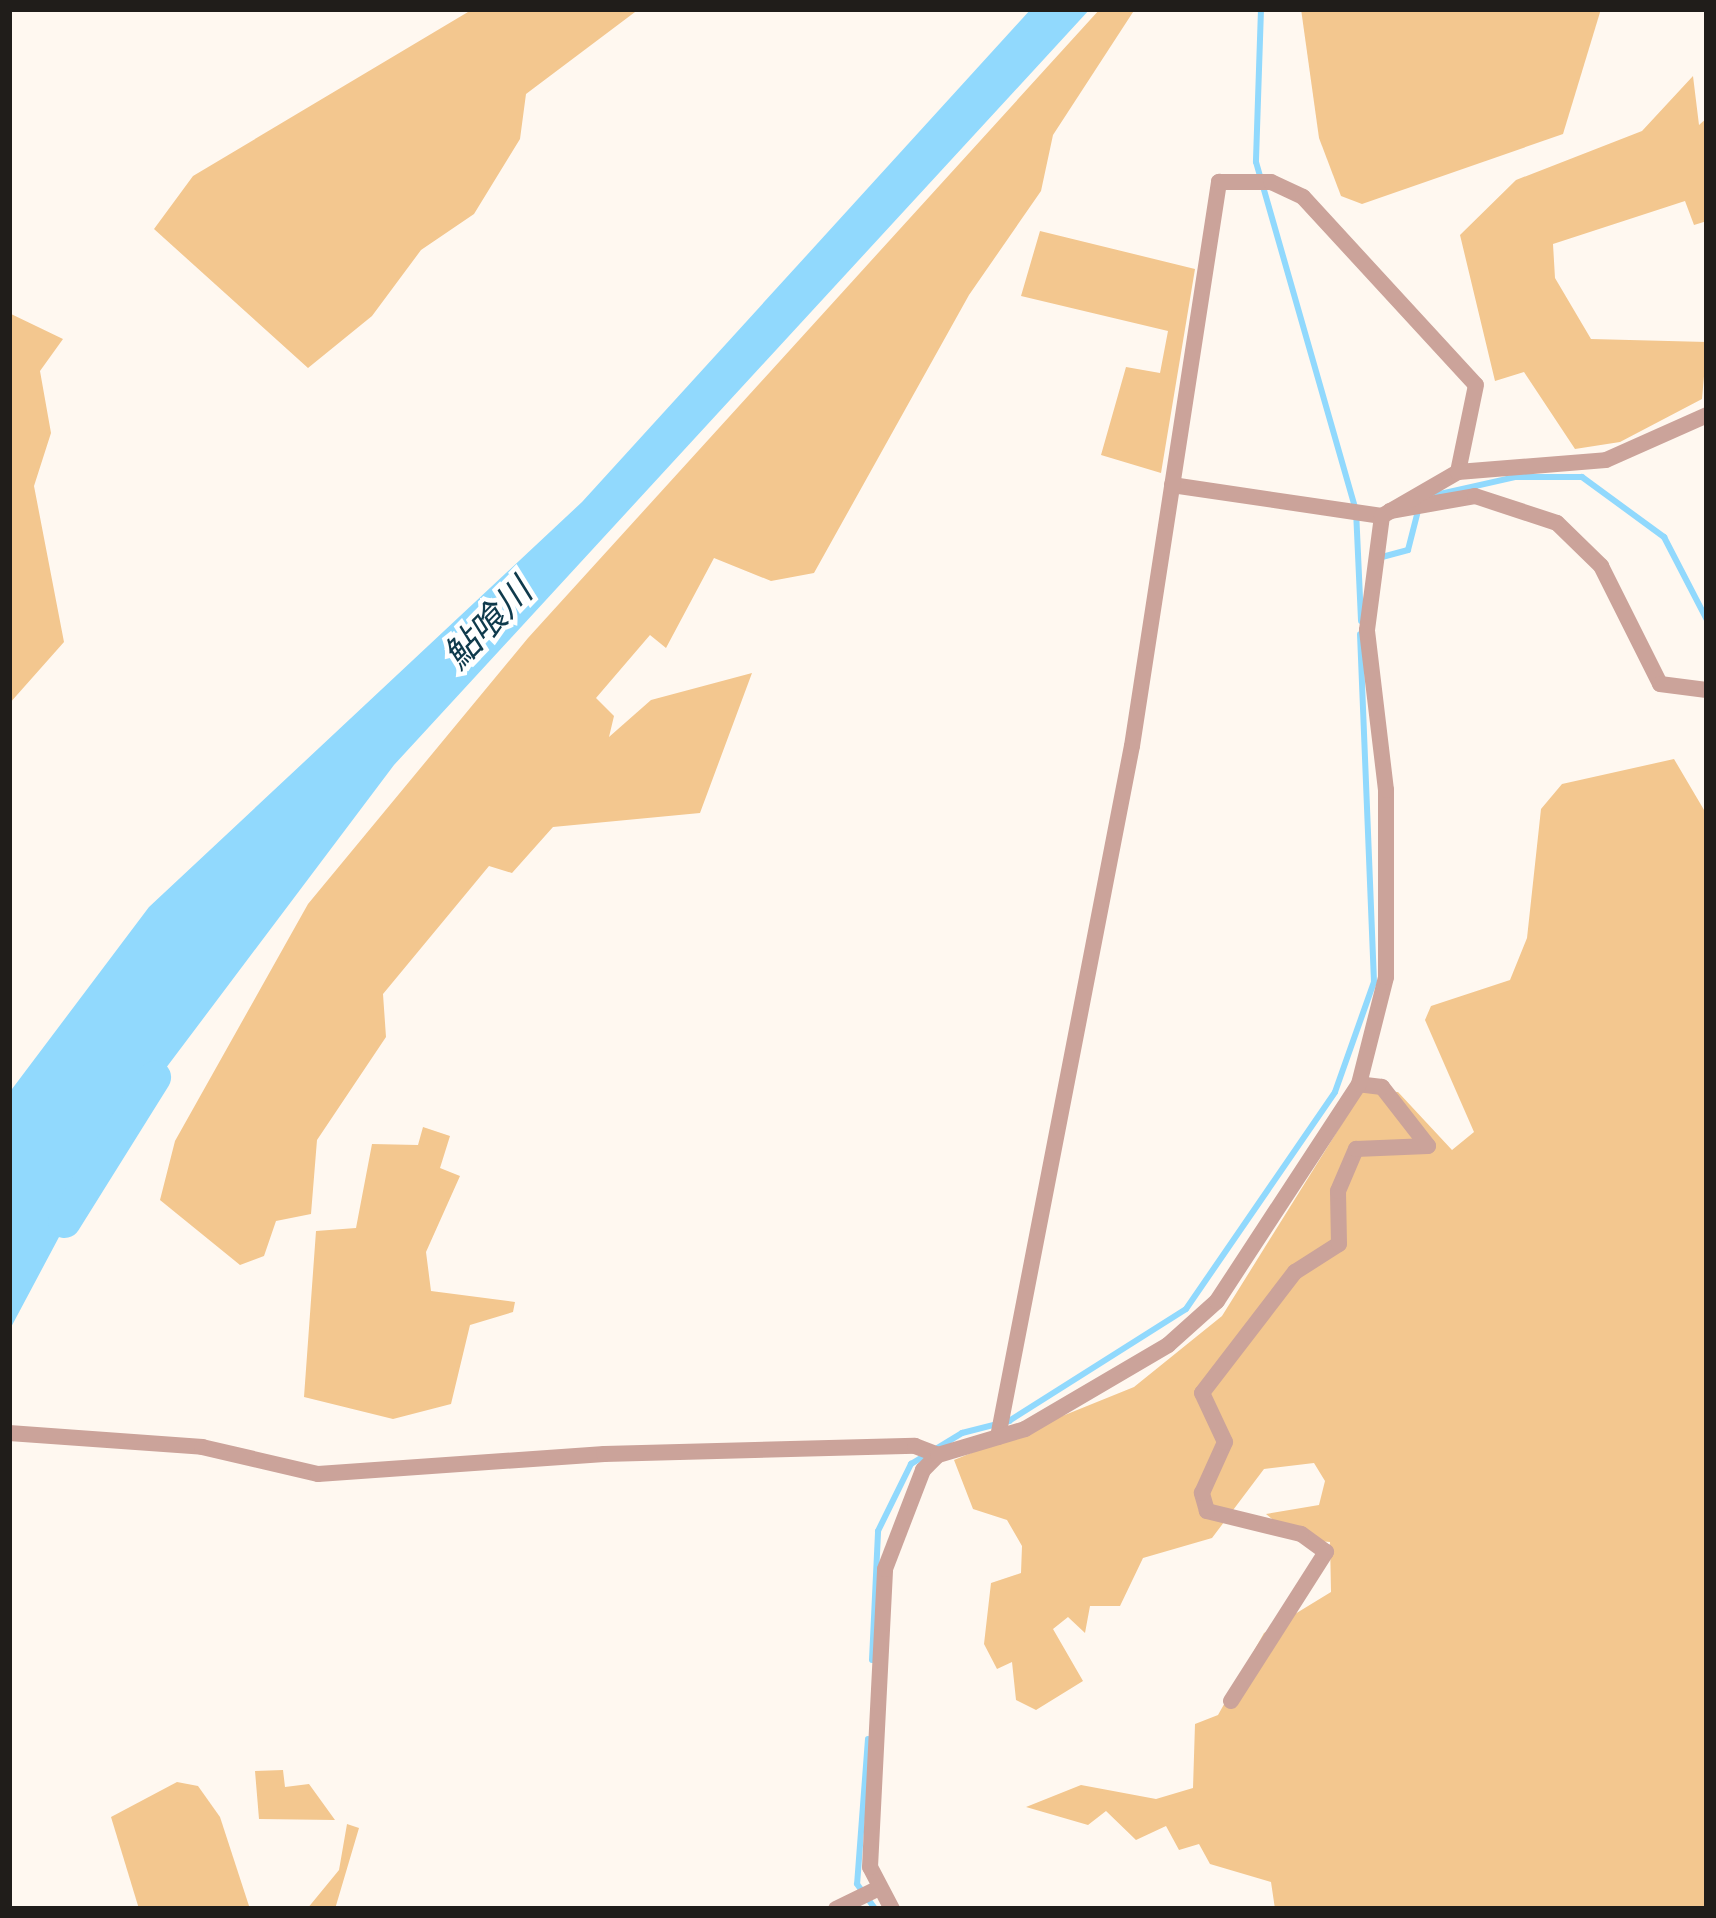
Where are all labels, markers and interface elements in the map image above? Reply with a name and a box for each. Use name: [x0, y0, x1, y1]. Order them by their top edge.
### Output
water label: 鮎喰川: [434, 569, 540, 677]

